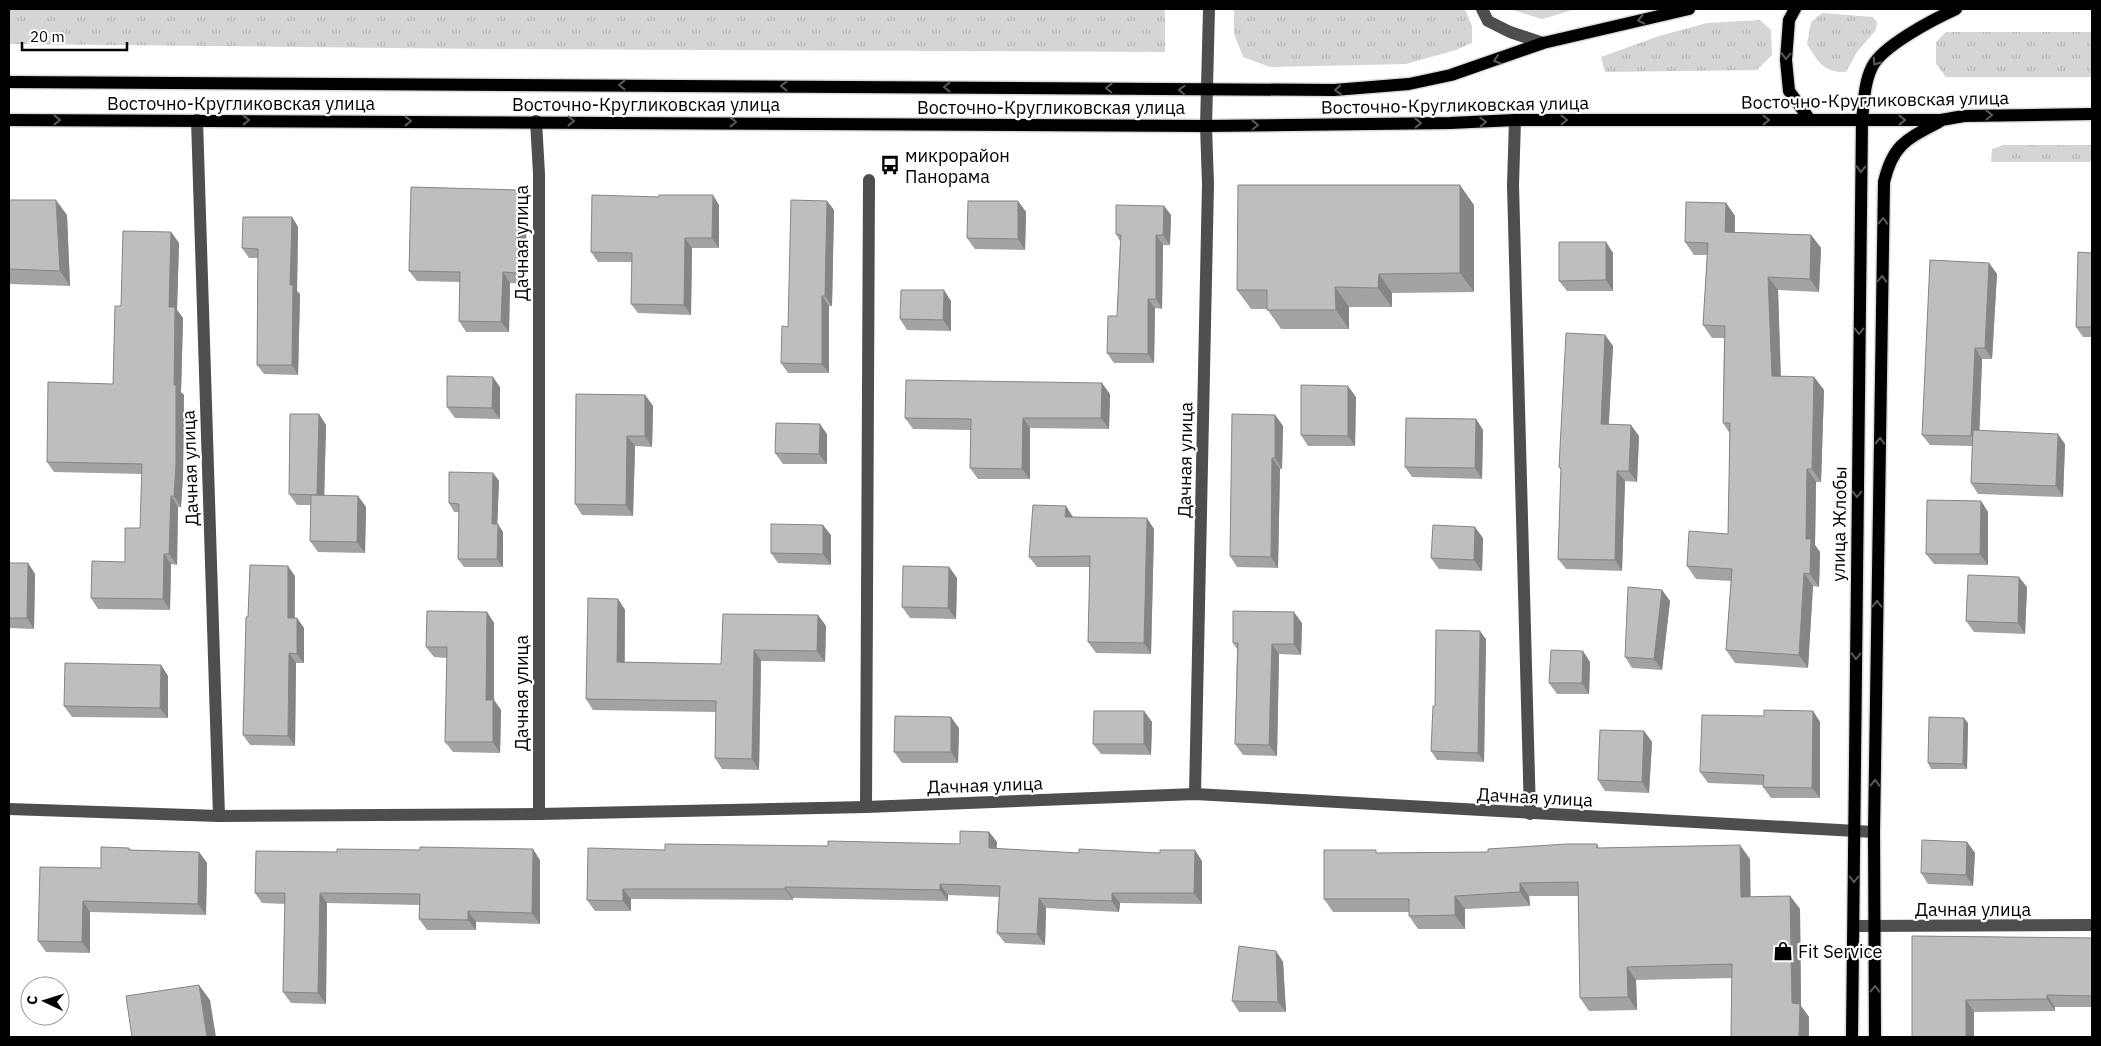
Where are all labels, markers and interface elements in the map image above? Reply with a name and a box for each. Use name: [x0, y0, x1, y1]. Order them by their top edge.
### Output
one-way arrow: [1637, 14, 1646, 25]
scale bar: [22, 20, 128, 52]
text: 20 m: [30, 27, 65, 46]
one-way arrow: [1781, 52, 1792, 60]
one-way arrow: [1493, 54, 1502, 64]
one-way arrow: [1873, 56, 1882, 66]
one-way arrow: [617, 80, 625, 90]
one-way arrow: [780, 81, 788, 91]
one-way arrow: [942, 82, 950, 92]
one-way arrow: [1105, 83, 1112, 93]
one-way arrow: [1178, 84, 1186, 95]
one-way arrow: [1334, 84, 1342, 95]
street label: Восточно-Кругликовская улица: [1741, 86, 2010, 114]
street label: Восточно-Кругликовская улица: [1321, 91, 1590, 119]
street label: Восточно-Кругликовская улица: [107, 92, 375, 115]
street label: Восточно-Кругликовская улица: [512, 93, 780, 116]
street label: Восточно-Кругликовская улица: [917, 96, 1185, 119]
one-way arrow: [1986, 110, 1994, 121]
one-way arrow: [54, 115, 62, 125]
one-way arrow: [242, 115, 250, 125]
one-way arrow: [1560, 115, 1568, 125]
one-way arrow: [1762, 115, 1770, 125]
one-way arrow: [1898, 115, 1906, 125]
one-way arrow: [405, 116, 413, 126]
one-way arrow: [568, 116, 575, 126]
one-way arrow: [1479, 116, 1487, 127]
one-way arrow: [730, 117, 738, 128]
one-way arrow: [1414, 118, 1422, 129]
one-way arrow: [1251, 120, 1259, 131]
place label: микрорайон Панорама: [905, 144, 1010, 188]
bus stop icon: микрорайон Панорама: [879, 154, 901, 176]
one-way arrow: [1856, 165, 1866, 173]
street label: Дачная улица: [510, 185, 533, 301]
one-way arrow: [1878, 217, 1888, 225]
one-way arrow: [1877, 274, 1887, 282]
one-way arrow: [1854, 328, 1864, 335]
street label: Дачная улица: [1172, 401, 1198, 518]
street label: Дачная улица: [176, 409, 204, 526]
one-way arrow: [1875, 437, 1885, 444]
street label: улица Жлобы: [1826, 466, 1852, 582]
one-way arrow: [1852, 490, 1862, 498]
one-way arrow: [1872, 599, 1883, 607]
street label: Дачная улица: [510, 635, 533, 751]
one-way arrow: [1850, 652, 1861, 660]
street label: Дачная улица: [927, 771, 1044, 799]
one-way arrow: [1870, 779, 1880, 787]
street label: Дачная улица: [1476, 782, 1594, 812]
one-way arrow: [1849, 876, 1859, 883]
street label: Дачная улица: [1915, 898, 2031, 921]
shop icon: Fit Service: [1772, 940, 1794, 962]
place label: Fit Service: [1798, 940, 1883, 963]
north arrow: [20, 976, 70, 1026]
one-way arrow: [1870, 984, 1880, 992]
text: С: [23, 995, 41, 1005]

